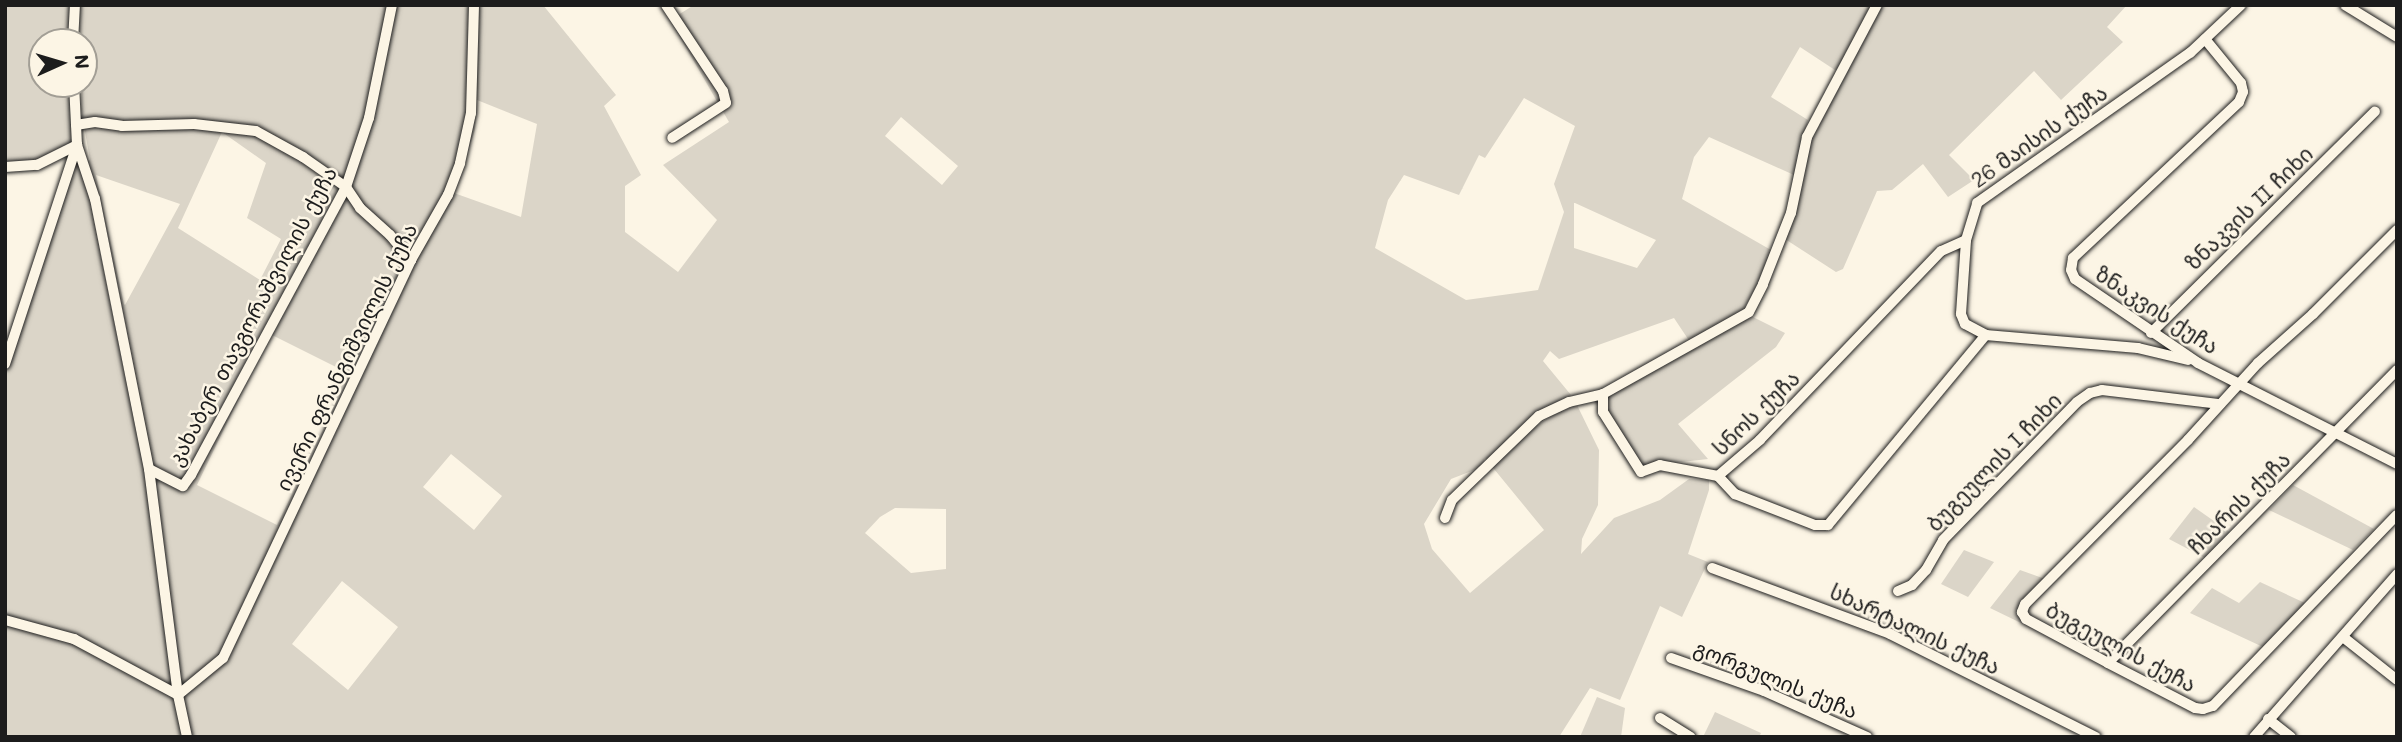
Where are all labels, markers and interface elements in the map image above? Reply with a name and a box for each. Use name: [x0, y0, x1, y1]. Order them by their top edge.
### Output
north arrow: [28, 28, 98, 98]
text: N: [69, 54, 95, 70]
street label: 26 მაისის ქუჩა: [1966, 80, 2112, 192]
street label: ზნაკვის II ჩიხი: [2180, 141, 2318, 275]
street label: კახაბერ თავგორაშვილის ქუჩა: [162, 162, 342, 470]
street label: ივერი ფრანგიშვილის ქუჩა: [270, 219, 422, 495]
street label: ზნაკვის ქუჩა: [2091, 261, 2223, 359]
street label: სნოს ქუჩა: [1707, 365, 1805, 461]
street label: ბუგეულის I ჩიხი: [1922, 388, 2066, 536]
street label: ჩხარის ქუჩა: [2183, 447, 2295, 559]
street label: სხარტალის ქუჩა: [1826, 579, 2004, 679]
street label: ბუგეულის ქუჩა: [2042, 597, 2200, 697]
street label: გორგულის ქუჩა: [1691, 635, 1861, 723]

